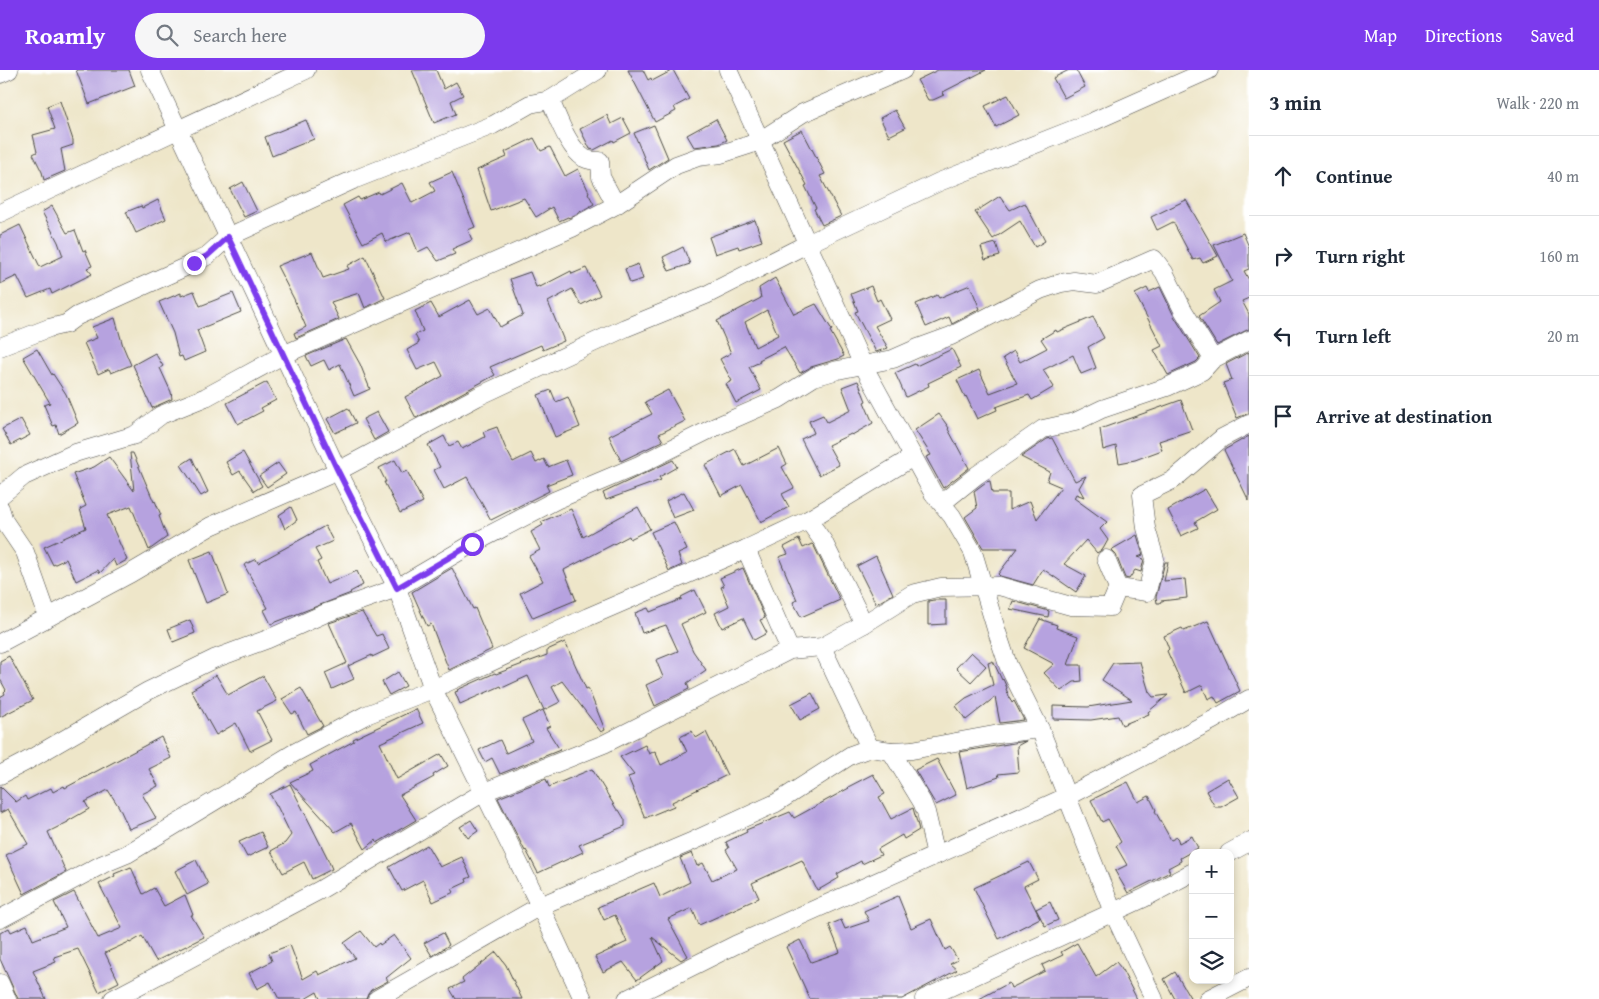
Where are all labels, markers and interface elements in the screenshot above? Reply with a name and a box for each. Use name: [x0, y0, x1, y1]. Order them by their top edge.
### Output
search box: [135, 13, 485, 58]
text: Roamly: [25, 18, 105, 53]
icon: search: [153, 21, 181, 49]
text: Search here: [193, 21, 287, 49]
text: Map: [1364, 22, 1397, 49]
text: Directions: [1425, 22, 1502, 49]
text: Saved: [1530, 22, 1574, 49]
text: 3 min: [1269, 87, 1321, 118]
text: Walk · 220 m: [1496, 91, 1579, 115]
icon: ahead: [1269, 162, 1297, 190]
text: Continue: [1316, 162, 1393, 190]
text: 40 m: [1547, 164, 1579, 188]
icon: right: [1269, 242, 1297, 270]
text: Turn right: [1316, 242, 1405, 270]
text: 160 m: [1539, 244, 1579, 268]
route end: [183, 252, 206, 275]
icon: left: [1269, 322, 1297, 350]
text: Turn left: [1316, 322, 1391, 350]
text: 20 m: [1547, 324, 1579, 348]
icon: arrive: [1269, 402, 1297, 430]
text: Arrive at destination: [1316, 402, 1492, 430]
route start: [461, 533, 484, 556]
map controls: [1189, 849, 1234, 984]
button: +: [1189, 849, 1234, 894]
button: −: [1189, 894, 1234, 939]
button: layers: [1189, 939, 1234, 984]

